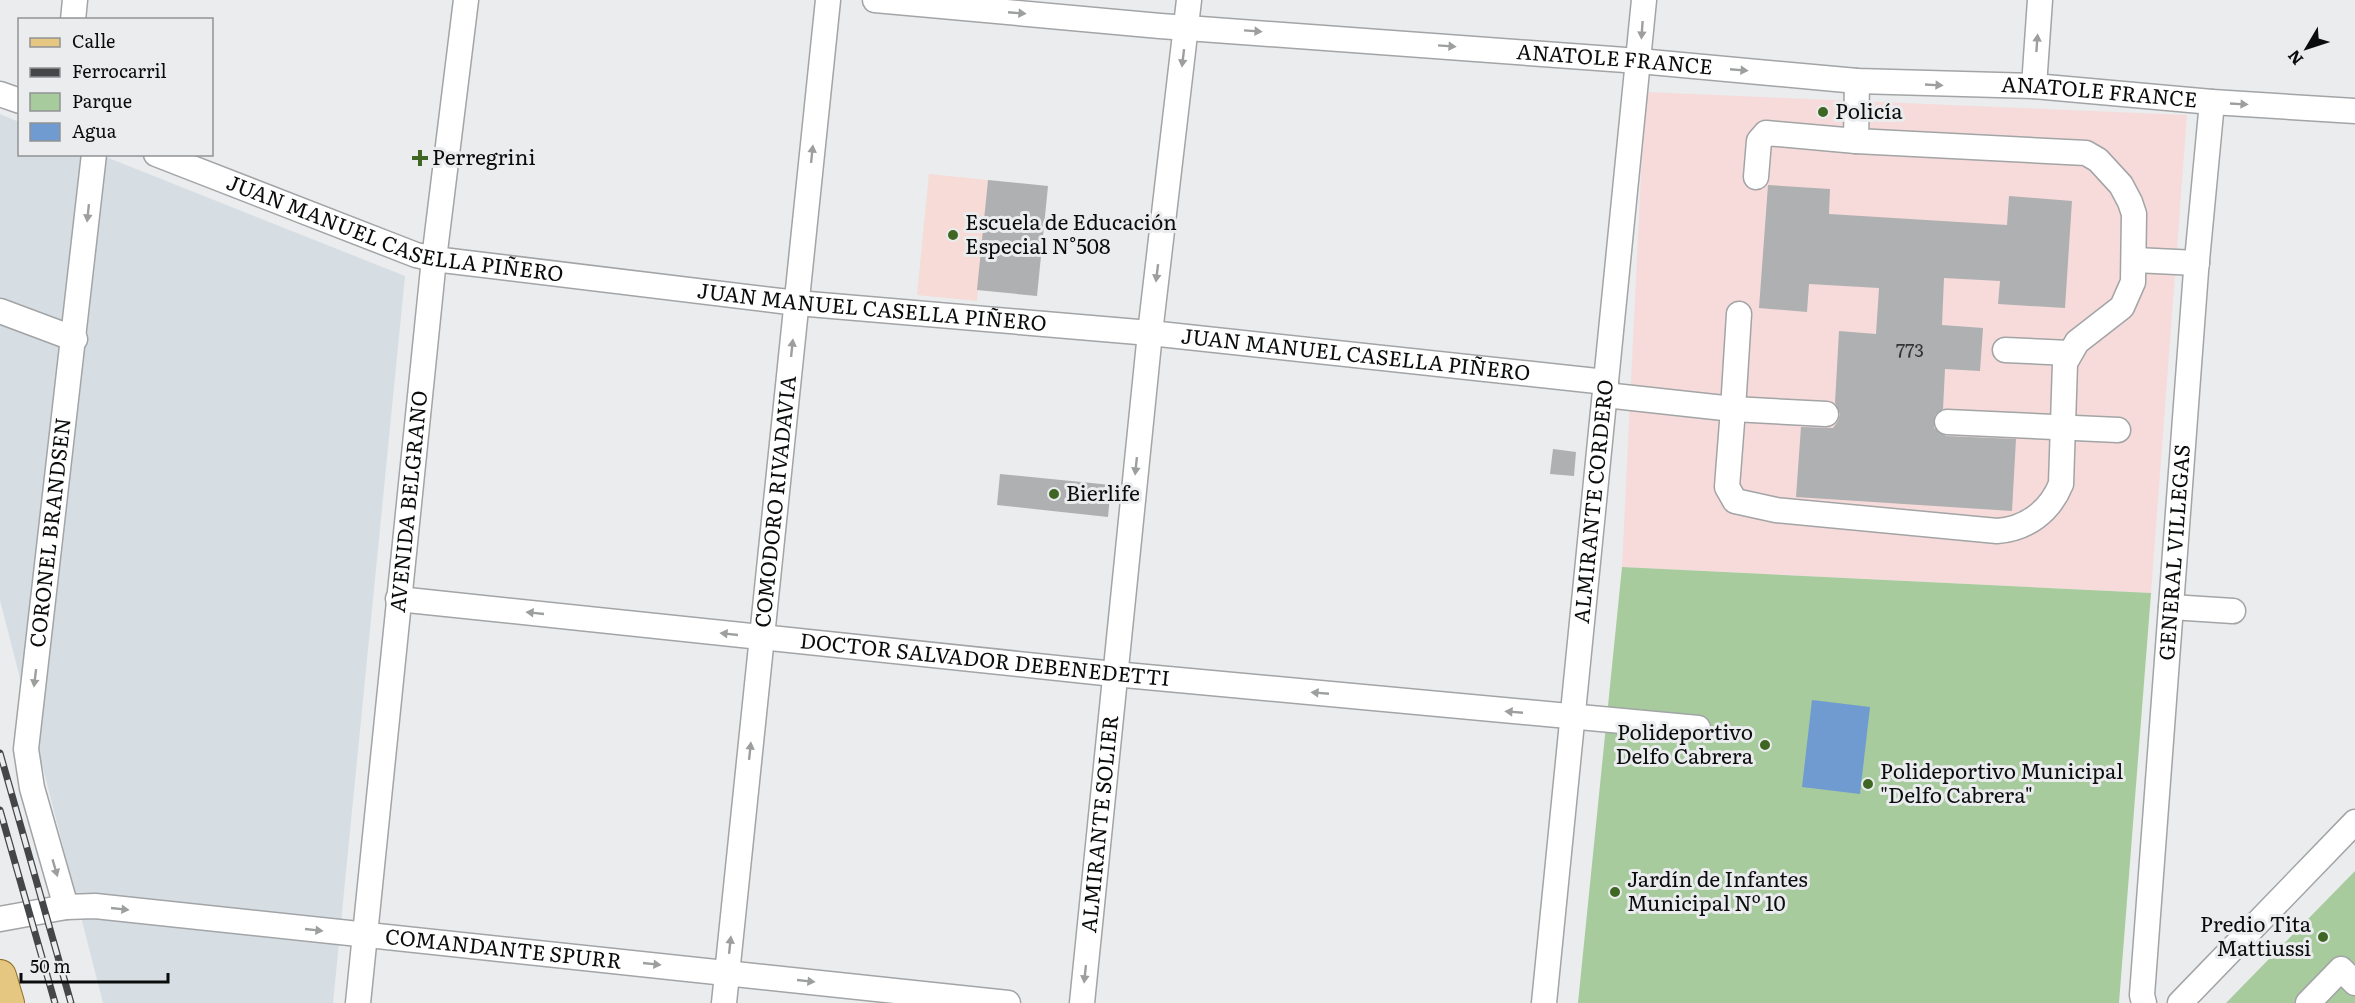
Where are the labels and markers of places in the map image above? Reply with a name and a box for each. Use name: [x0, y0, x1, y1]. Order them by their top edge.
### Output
place label: Policía: [1835, 94, 1903, 125]
marker: Policía: [1816, 105, 1830, 119]
place label: Perregrini: [432, 140, 535, 171]
marker: Perregrini: [413, 151, 427, 165]
place label: Escuela de Educación Especial N°508: [965, 205, 1177, 260]
marker: Escuela de Educación Especial N°508: [946, 228, 960, 242]
place label: Bierlife: [1066, 476, 1140, 507]
marker: Bierlife: [1047, 487, 1061, 501]
place label: Polideportivo Delfo Cabrera: [1616, 715, 1754, 770]
marker: Polideportivo Delfo Cabrera: [1758, 738, 1772, 752]
place label: Polideportivo Municipal "Delfo Cabrera": [1880, 754, 2123, 809]
marker: Polideportivo Municipal "Delfo Cabrera": [1861, 777, 1875, 791]
place label: Jardín de Infantes Municipal Nº 10: [1627, 862, 1808, 917]
marker: Jardín de Infantes Municipal Nº 10: [1608, 885, 1622, 899]
place label: Predio Tita Mattiussi: [2200, 907, 2312, 962]
marker: Predio Tita Mattiussi: [2316, 930, 2330, 944]

